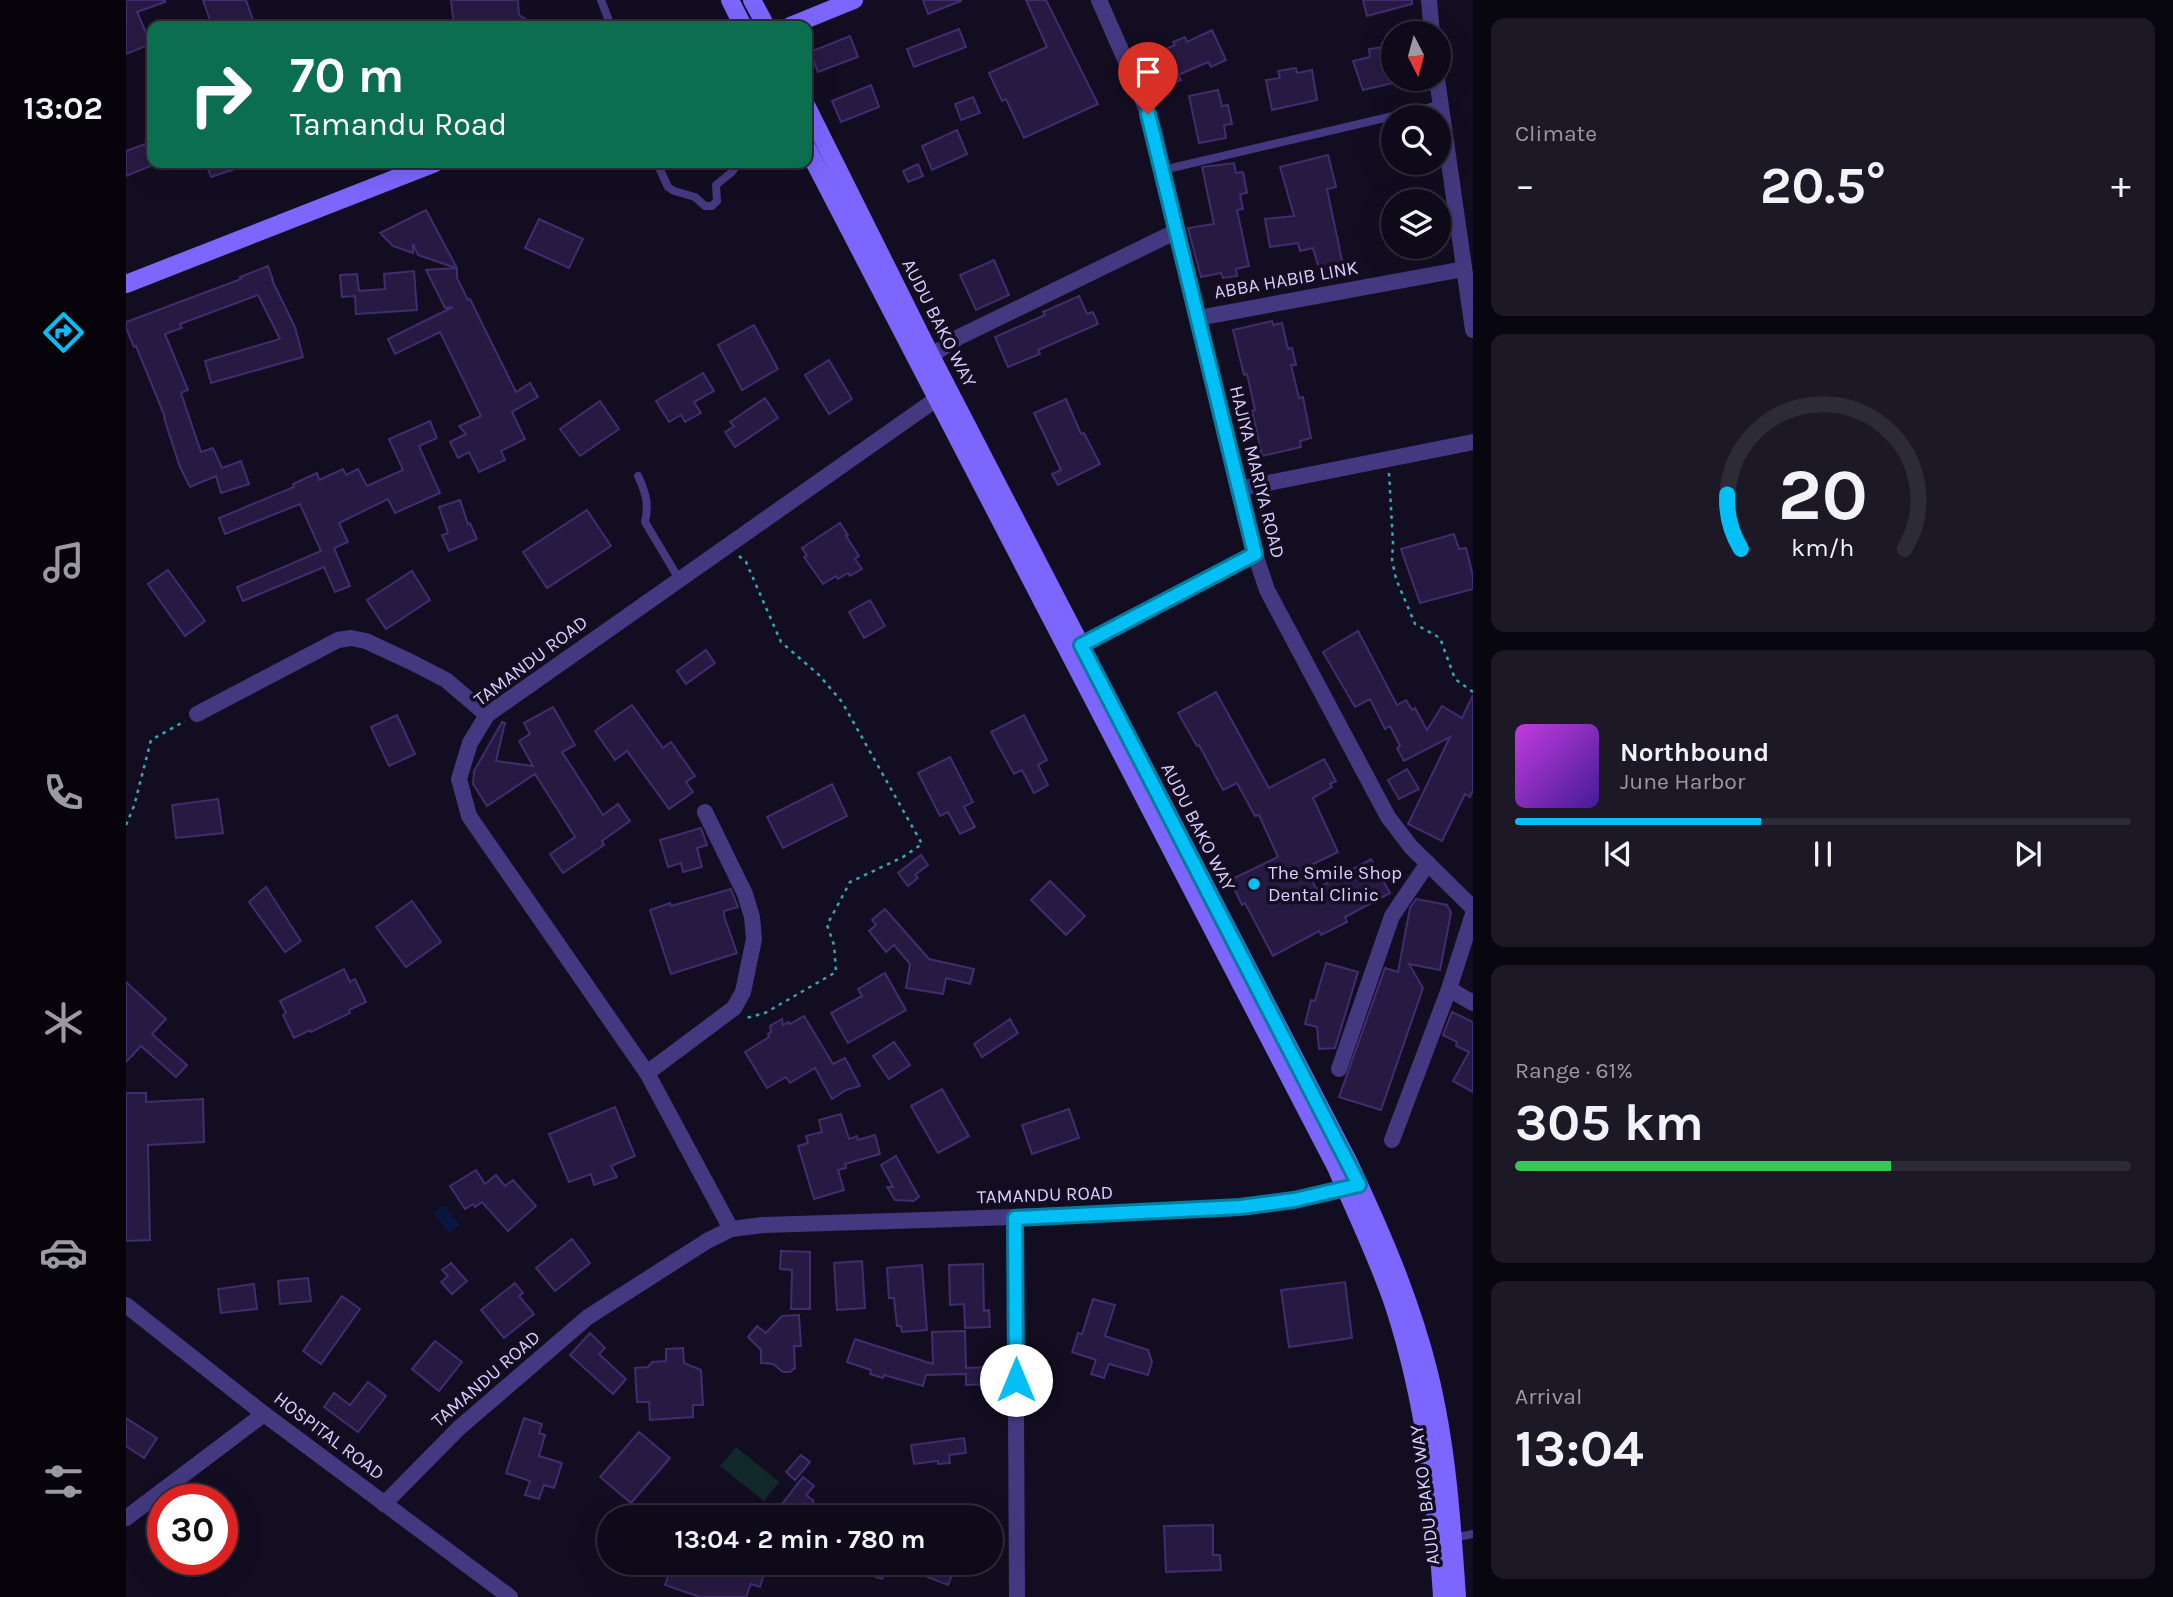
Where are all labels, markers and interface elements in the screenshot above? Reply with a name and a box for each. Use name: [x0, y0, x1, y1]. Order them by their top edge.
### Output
north arrow: [1381, 21, 1451, 91]
map controls: [1381, 21, 1451, 259]
pin: [1118, 42, 1178, 114]
text: 70 m: [290, 47, 404, 104]
icon: right: [175, 49, 266, 140]
icon: arrive: [1129, 53, 1167, 91]
text: 13:02: [23, 90, 103, 127]
button: search: [1381, 105, 1451, 175]
text: Tamandu Road: [290, 106, 507, 143]
text: Climate: [1515, 120, 1597, 147]
text: 20.5°: [1760, 155, 1886, 216]
text: −: [1515, 163, 1535, 208]
text: +: [2111, 163, 2131, 208]
button: layers: [1381, 189, 1451, 259]
street label: AUDU BAKO WAY: [897, 255, 981, 391]
street label: ABBA HABIB LINK: [1212, 256, 1360, 303]
icon: directions: [39, 308, 88, 357]
street label: HAJIYA MARIYA ROAD: [1225, 383, 1289, 561]
text: 20: [1778, 452, 1868, 537]
text: km/h: [1791, 532, 1855, 561]
icon: music: [39, 538, 88, 587]
street label: TAMANDU ROAD: [470, 611, 592, 711]
text: Northbound: [1620, 737, 1769, 768]
street label: AUDU BAKO WAY: [1156, 759, 1240, 895]
icon: phone: [39, 768, 88, 817]
text: June Harbor: [1620, 768, 1745, 795]
icon: previous: [1599, 835, 1637, 873]
icon: pause: [1804, 835, 1842, 873]
icon: next: [2009, 835, 2047, 873]
place label: The Smile Shop Dental Clinic: [1268, 862, 1402, 906]
marker: The Smile Shop Dental Clinic: [1246, 876, 1262, 892]
icon: climate: [39, 998, 88, 1047]
text: Range · 61%: [1515, 1057, 1633, 1084]
text: 305 km: [1515, 1092, 1704, 1153]
street label: TAMANDU ROAD: [976, 1182, 1114, 1208]
icon: car: [39, 1228, 88, 1277]
street label: TAMANDU ROAD: [427, 1326, 545, 1432]
position arrow: [979, 1343, 1053, 1417]
text: Arrival: [1515, 1383, 1582, 1410]
street label: HOSPITAL ROAD: [269, 1387, 389, 1485]
text: 13:04: [1515, 1418, 1644, 1479]
street label: AUDU BAKO WAY: [1405, 1423, 1445, 1566]
icon: filters: [39, 1457, 88, 1506]
speed limit sign: 30: [147, 1484, 238, 1575]
text: 13:04 · 2 min · 780 m: [674, 1524, 926, 1555]

